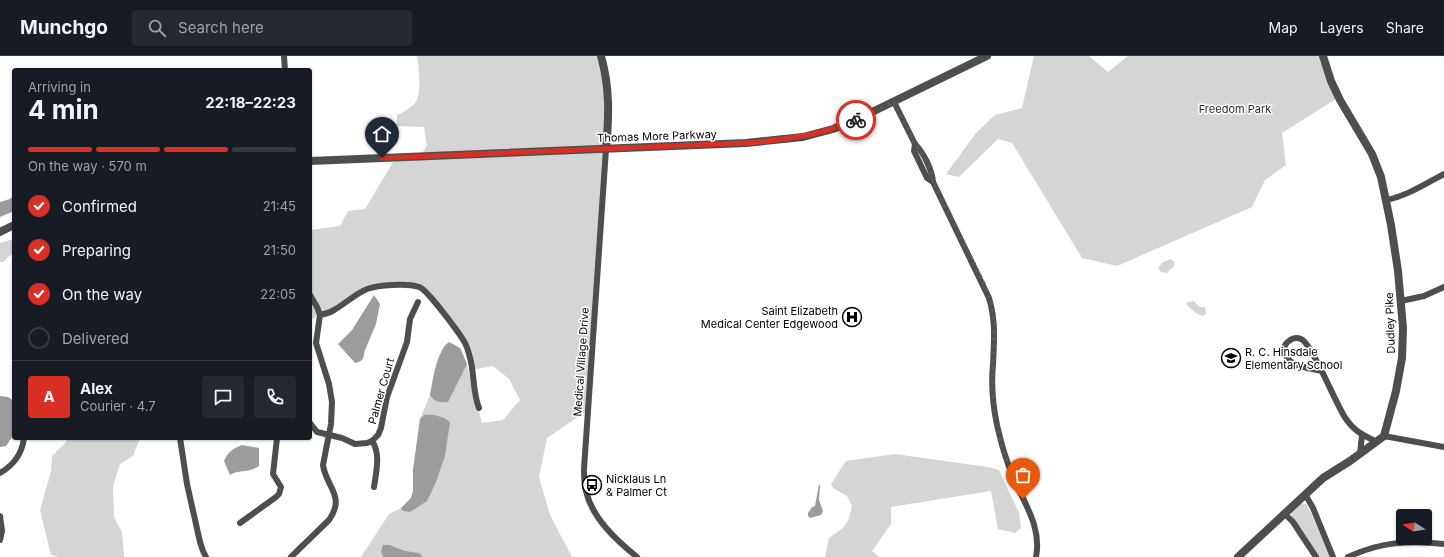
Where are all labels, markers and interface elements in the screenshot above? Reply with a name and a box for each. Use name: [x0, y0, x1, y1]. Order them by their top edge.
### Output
search box: [132, 10, 412, 46]
text: Munchgo: [20, 16, 108, 39]
icon: search: [146, 17, 168, 39]
text: Search here: [178, 18, 264, 37]
text: Map: [1269, 19, 1298, 36]
text: Layers: [1320, 19, 1364, 36]
text: Share: [1386, 19, 1424, 36]
text: Arriving in: [28, 79, 91, 95]
text: 22:18–22:23: [205, 93, 296, 112]
text: 4 min: [28, 94, 99, 125]
courier: [836, 100, 876, 140]
park label: Freedom Park: [1199, 102, 1271, 116]
icon: bike: [845, 109, 867, 131]
pin: [365, 117, 399, 158]
icon: home: [371, 123, 393, 145]
street label: Thomas More Parkway: [597, 127, 717, 145]
text: On the way · 570 m: [28, 158, 147, 174]
icon: check: [28, 195, 50, 217]
text: Confirmed: [62, 197, 137, 216]
text: 21:45: [263, 198, 296, 214]
icon: check: [28, 239, 50, 261]
text: Preparing: [62, 241, 131, 260]
text: 21:50: [263, 242, 296, 258]
icon: check: [28, 283, 50, 305]
text: On the way: [62, 285, 142, 304]
text: 22:05: [260, 286, 296, 302]
street label: Dudley Pike: [1382, 292, 1398, 354]
place label: Saint Elizabeth Medical Center Edgewood: [701, 304, 838, 331]
hospital icon: Saint Elizabeth Medical Center Edgewood: [841, 306, 863, 328]
street label: Medical Village Drive: [570, 307, 592, 417]
text: Delivered: [62, 329, 129, 348]
place label: R. C. Hinsdale Elementary School: [1245, 345, 1342, 372]
school or university icon: R. C. Hinsdale Elementary School: [1220, 347, 1242, 369]
street label: Palmer Court: [365, 356, 397, 426]
button: chat: [202, 376, 244, 418]
button: phone: [254, 376, 296, 418]
text: Alex: [80, 379, 113, 398]
text: A: [43, 387, 55, 406]
text: Courier · 4.7: [80, 398, 156, 414]
pin: [1006, 458, 1040, 499]
icon: bag: [1012, 464, 1034, 486]
place label: Nicklaus Ln & Palmer Ct: [606, 472, 667, 499]
bus stop icon: Nicklaus Ln & Palmer Ct: [581, 474, 603, 496]
north arrow: [1396, 509, 1432, 545]
map controls: [1396, 509, 1432, 545]

